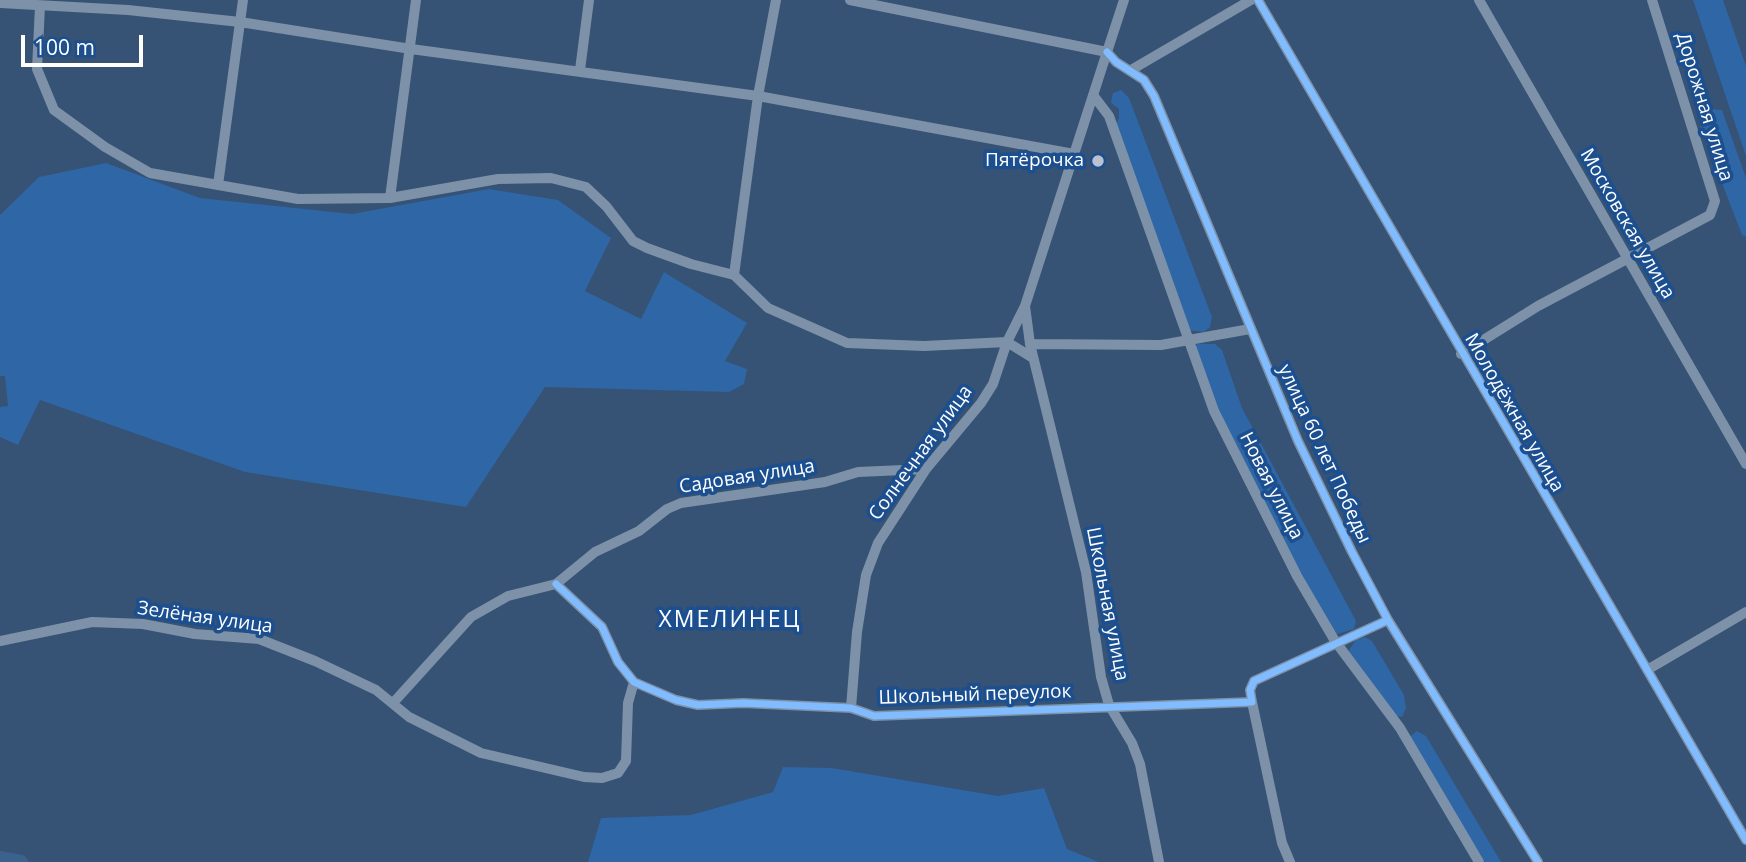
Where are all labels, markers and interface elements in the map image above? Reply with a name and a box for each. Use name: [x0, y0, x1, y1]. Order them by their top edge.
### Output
scale bar: [24, 21, 147, 65]
street label: Дорожная улица: [1671, 30, 1737, 184]
text: 100 m: [34, 33, 95, 61]
street label: Московская улица: [1575, 145, 1679, 303]
place label: Пятёрочка: [985, 150, 1084, 172]
marker: Пятёрочка: [1090, 153, 1106, 169]
street label: Молодёжная улица: [1459, 330, 1569, 496]
street label: улица 60 лет Победы: [1273, 361, 1375, 547]
street label: Солнечная улица: [864, 381, 978, 525]
street label: Новая улица: [1234, 429, 1308, 543]
street label: Садовая улица: [678, 455, 816, 499]
street label: Школьная улица: [1081, 525, 1133, 683]
street label: Зелёная улица: [136, 597, 274, 639]
district label: ХМЕЛИНЕЦ: [659, 606, 801, 634]
street label: Школьный переулок: [878, 680, 1072, 710]

